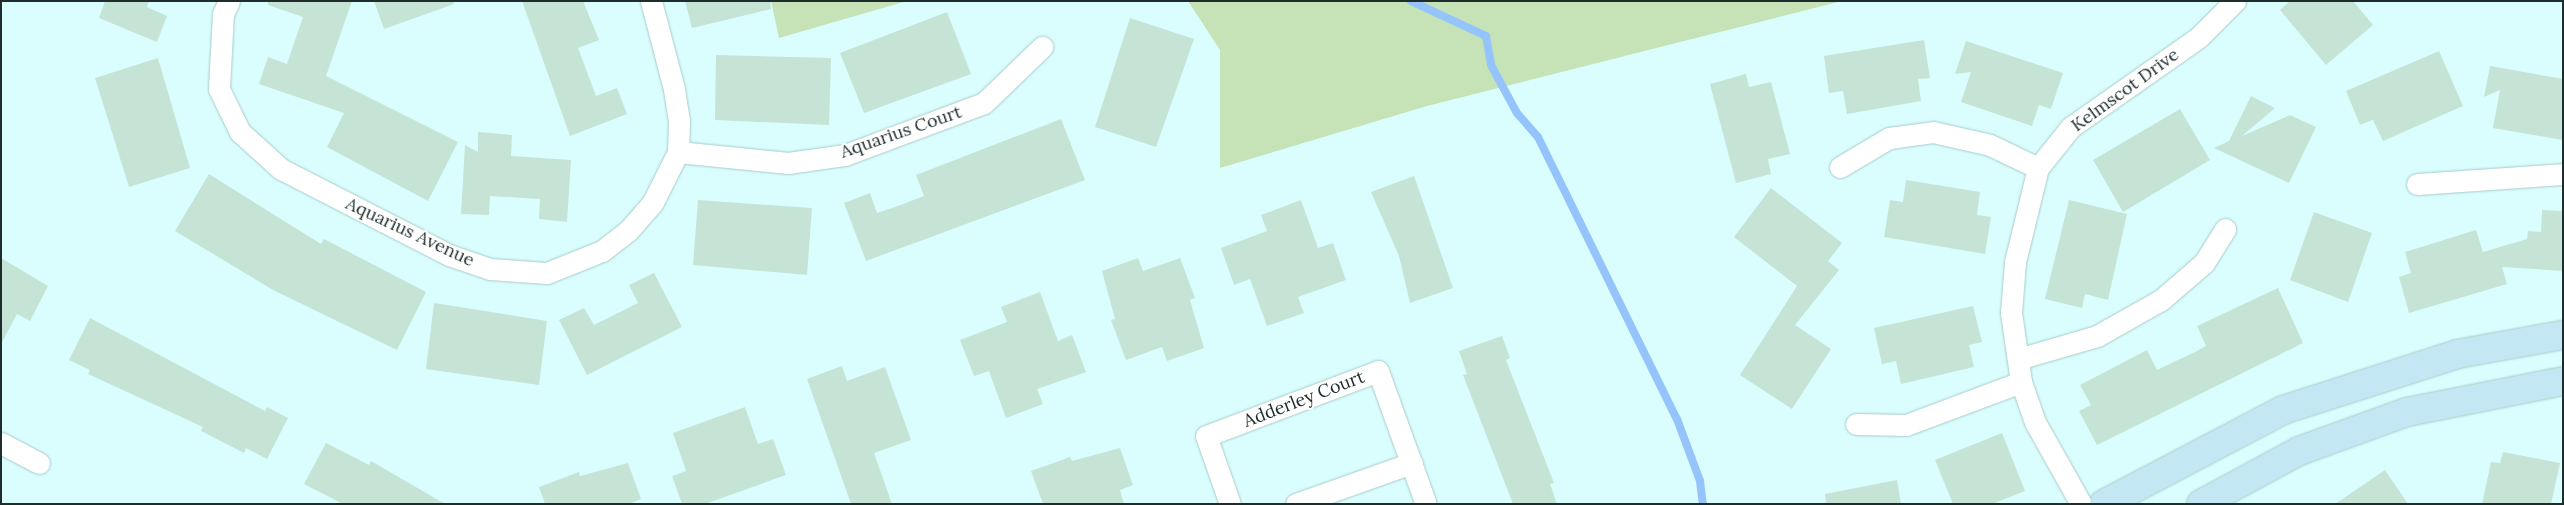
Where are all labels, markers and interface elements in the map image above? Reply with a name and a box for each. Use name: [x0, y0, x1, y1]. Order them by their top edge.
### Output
street label: Kelmscot Drive: [2067, 44, 2183, 136]
street label: Aquarius Court: [837, 101, 965, 163]
street label: Aquarius Avenue: [342, 193, 478, 271]
street label: Adderley Court: [1240, 366, 1368, 432]

